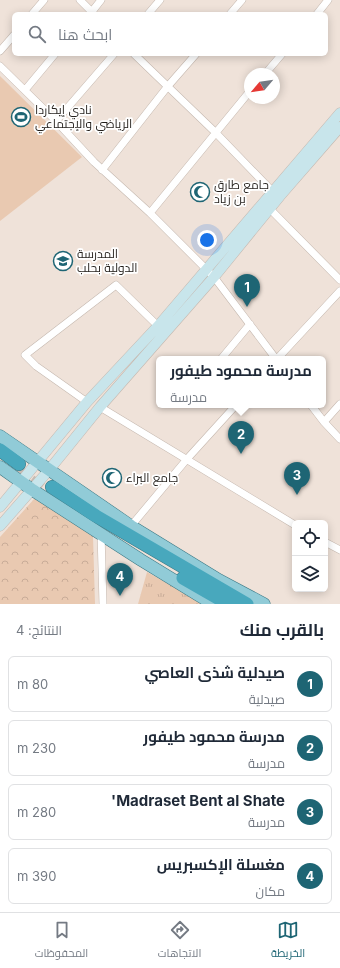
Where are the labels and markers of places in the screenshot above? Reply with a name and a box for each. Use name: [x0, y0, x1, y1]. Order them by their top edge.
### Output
place label: نادي إيكاردا الرياضي والإجتماعي: [35, 102, 132, 134]
sports icon: نادي إيكاردا الرياضي والإجتماعي: [10, 106, 32, 128]
place label: جامع طارق بن زياد: [214, 177, 269, 206]
mosque icon: جامع طارق بن زياد: [189, 181, 211, 203]
place label: المدرسة الدولية بحلب: [77, 246, 138, 275]
school or university icon: المدرسة الدولية بحلب: [52, 250, 74, 272]
pin: 1: [234, 274, 260, 307]
pin: 2: [228, 421, 254, 454]
pin: 3: [284, 462, 310, 495]
mosque icon: جامع البراء: [101, 467, 123, 489]
place label: جامع البراء: [126, 470, 178, 486]
pin: 4: [107, 563, 133, 596]

